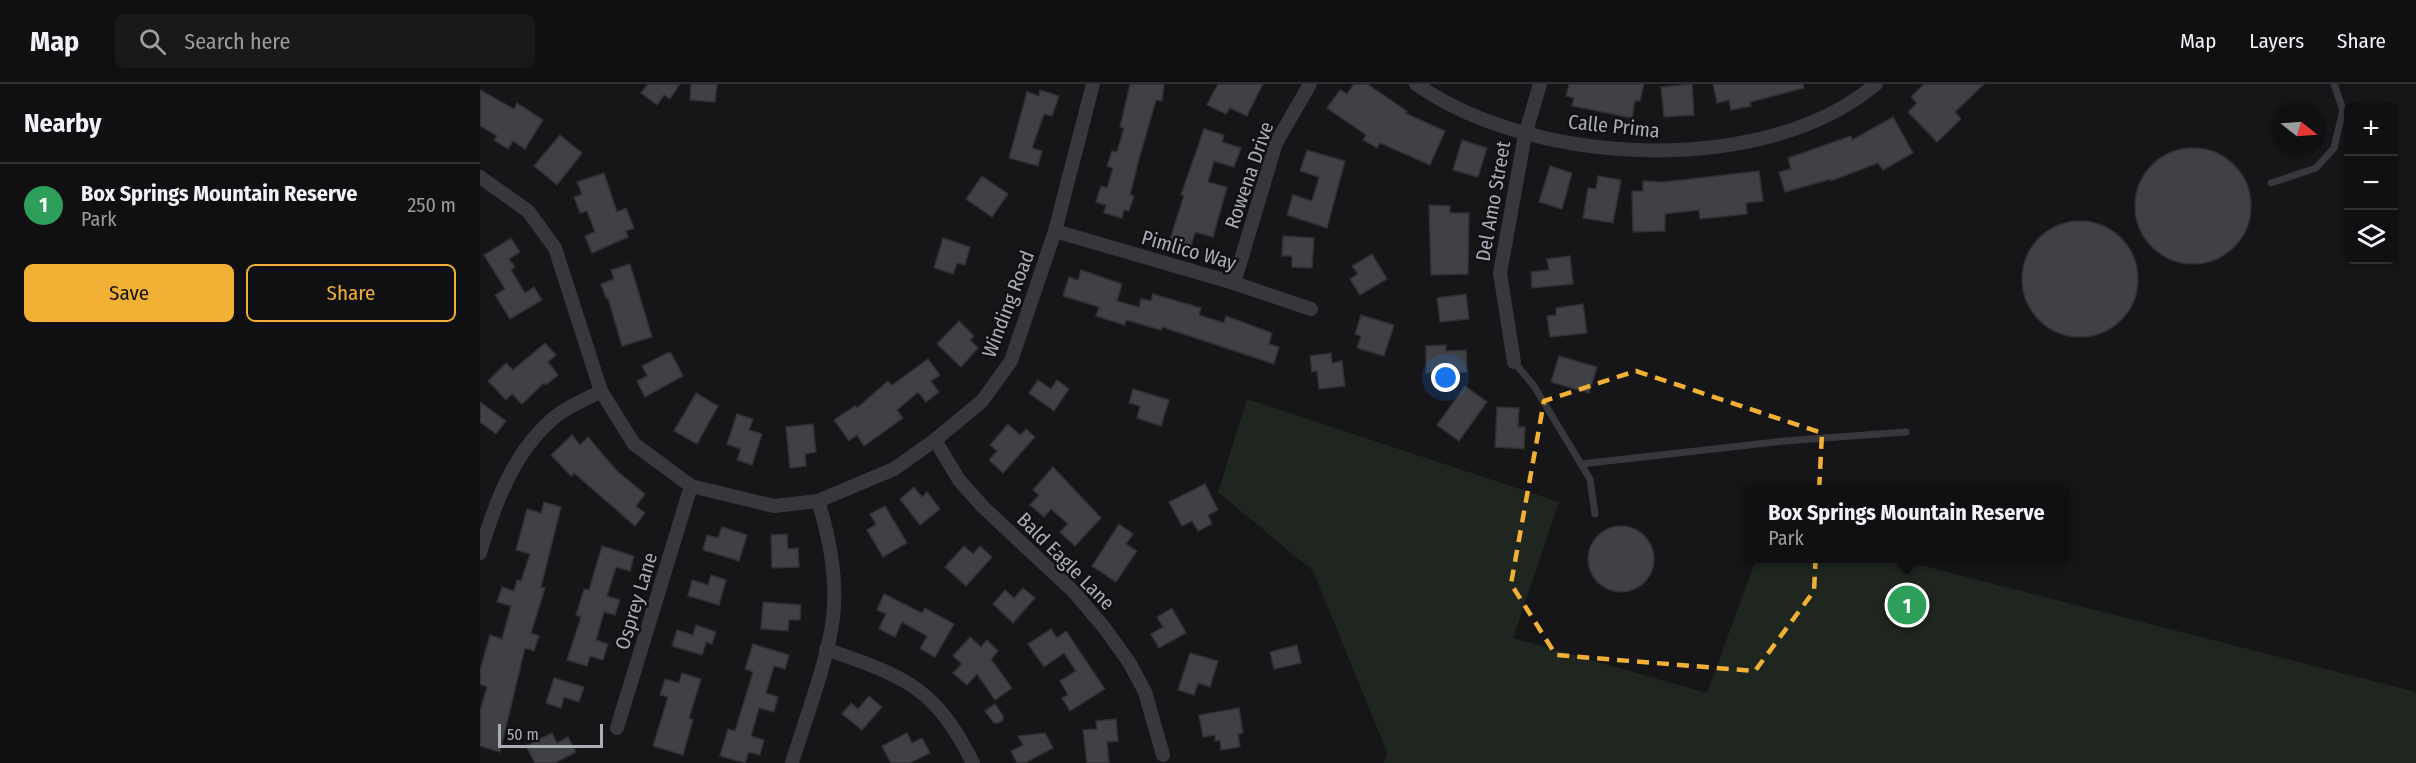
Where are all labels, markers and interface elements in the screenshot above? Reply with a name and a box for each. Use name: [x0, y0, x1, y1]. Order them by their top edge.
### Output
search box: [115, 14, 535, 68]
text: Map: [30, 25, 79, 58]
icon: search: [136, 25, 169, 58]
text: Search here: [184, 28, 290, 55]
text: Map: [2180, 28, 2216, 54]
text: Layers: [2249, 28, 2304, 54]
text: Share: [2337, 28, 2386, 54]
north arrow: [2272, 102, 2326, 156]
map controls: [2344, 102, 2398, 264]
button: +: [2344, 102, 2398, 156]
text: Nearby: [24, 108, 101, 139]
street label: Calle Prima: [1567, 109, 1661, 143]
street label: Rowena Drive: [1220, 118, 1278, 232]
street label: Del Amo Street: [1471, 138, 1515, 263]
button: −: [2344, 156, 2398, 210]
text: Box Springs Mountain Reserve: [81, 180, 357, 207]
text: 1: [39, 193, 48, 217]
text: 250 m: [408, 193, 456, 217]
text: Park: [81, 207, 117, 231]
button: layers: [2344, 210, 2398, 264]
street label: Pimlico Way: [1139, 225, 1239, 275]
street label: Winding Road: [977, 247, 1039, 361]
button: Save: [24, 264, 234, 322]
button: Share: [246, 264, 456, 322]
your location: [1431, 363, 1460, 392]
popup: [1743, 485, 2070, 563]
text: Box Springs Mountain Reserve: [1768, 499, 2045, 526]
street label: Bald Eagle Lane: [1012, 507, 1120, 615]
text: Park: [1768, 526, 1804, 550]
street label: Osprey Lane: [610, 549, 662, 653]
pin: 1: [1888, 582, 1926, 628]
scale bar: [498, 721, 603, 748]
text: 50 m: [507, 725, 539, 744]

